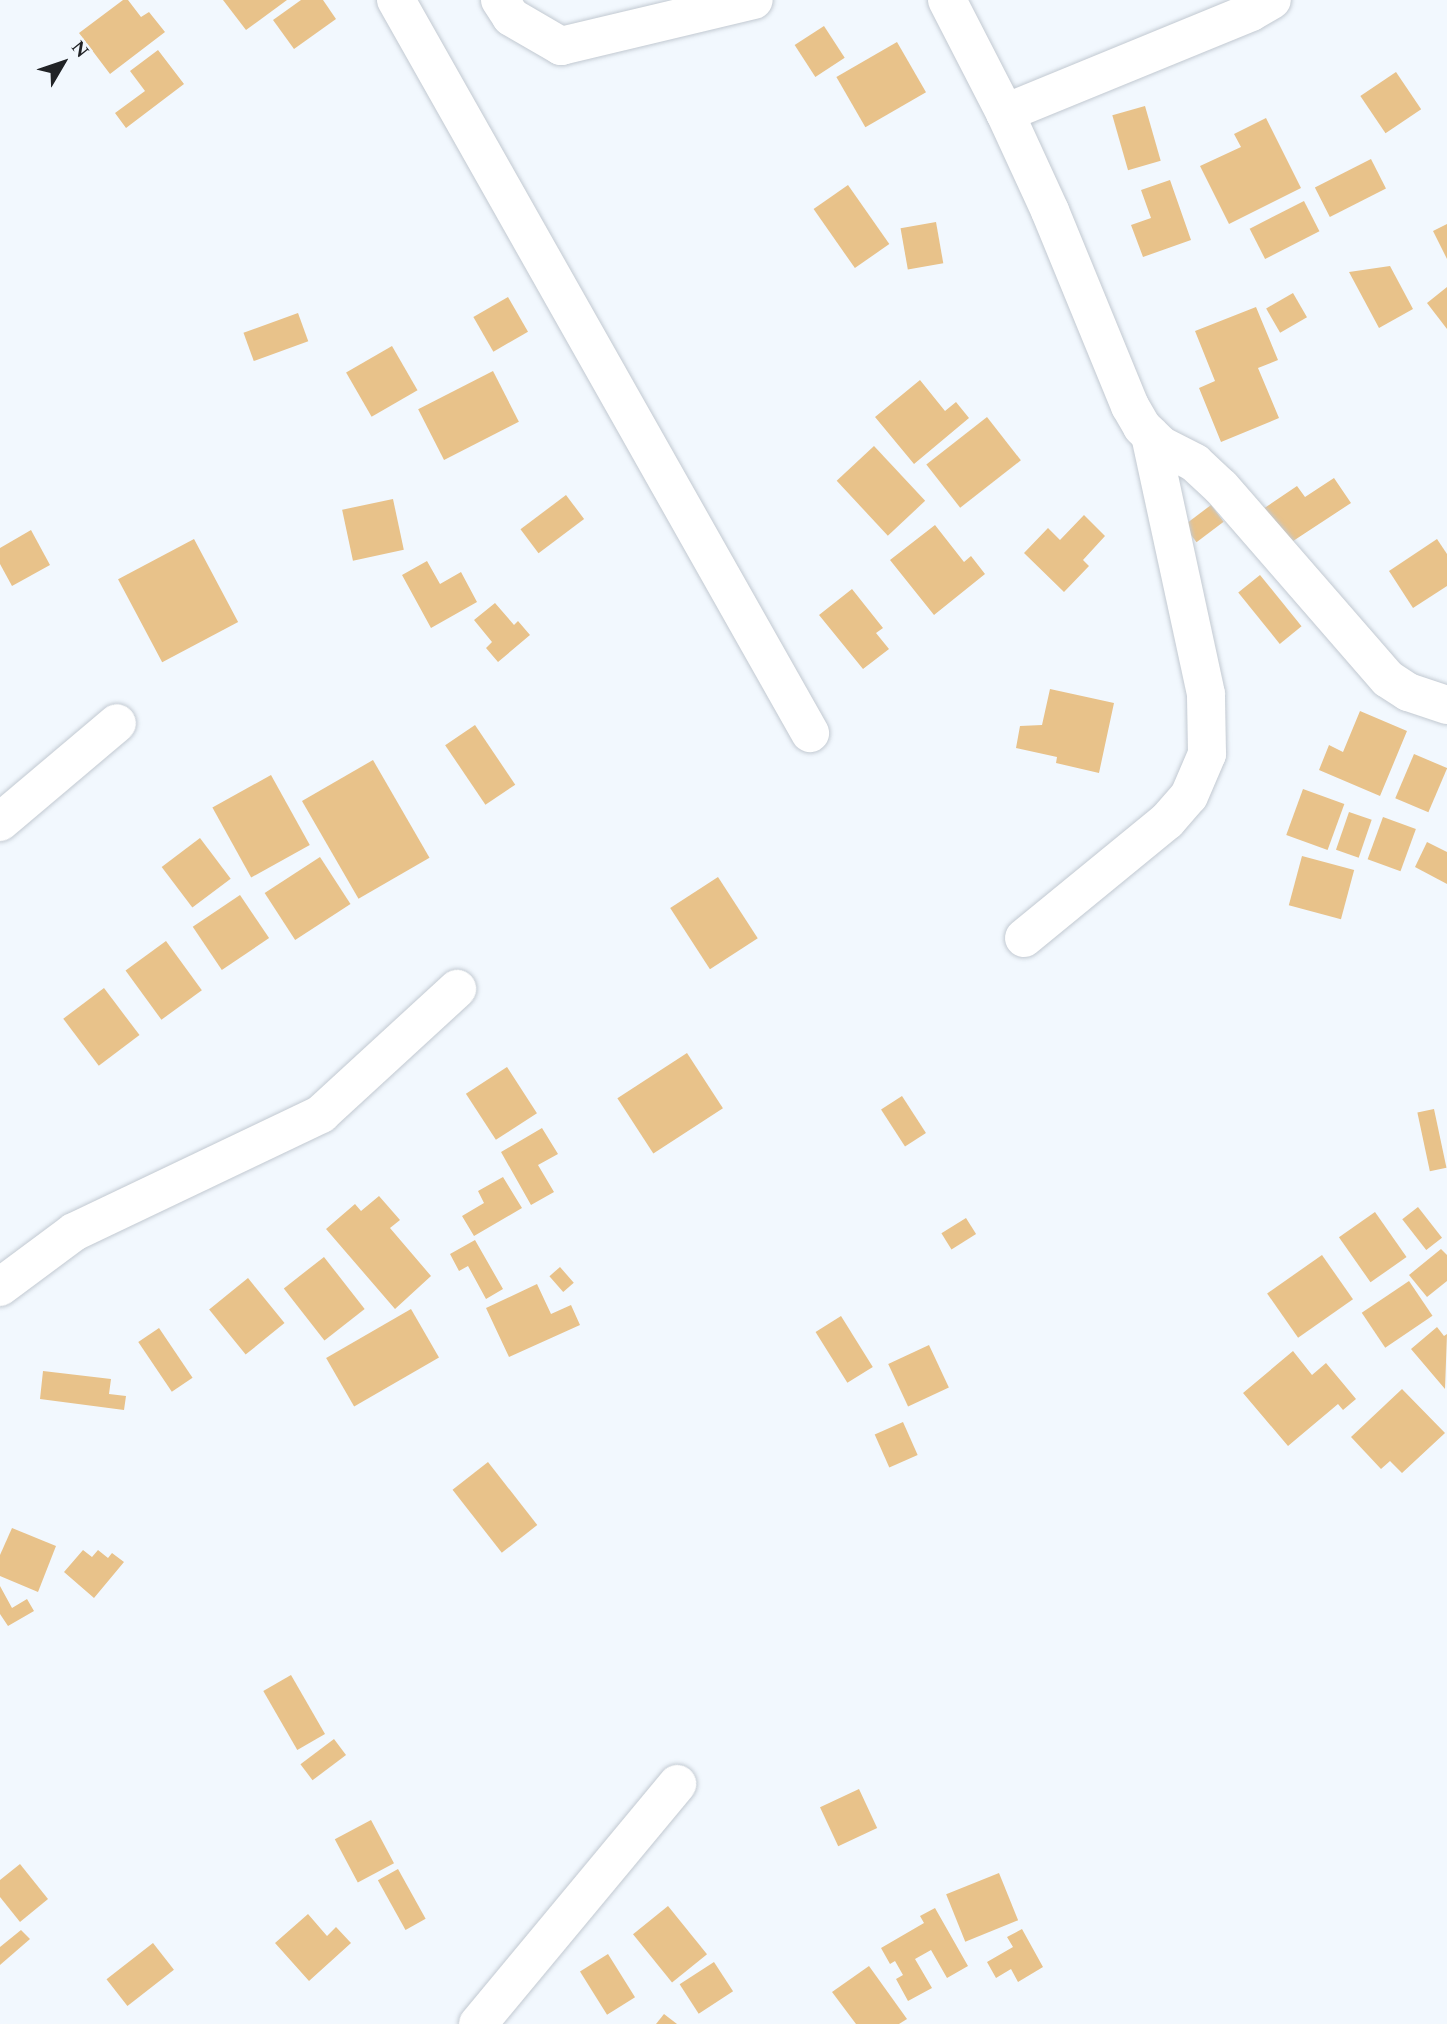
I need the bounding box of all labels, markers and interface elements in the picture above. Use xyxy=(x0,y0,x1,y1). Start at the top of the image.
north arrow xyxy=(28,28,98,98)
text: N xyxy=(64,34,96,65)

